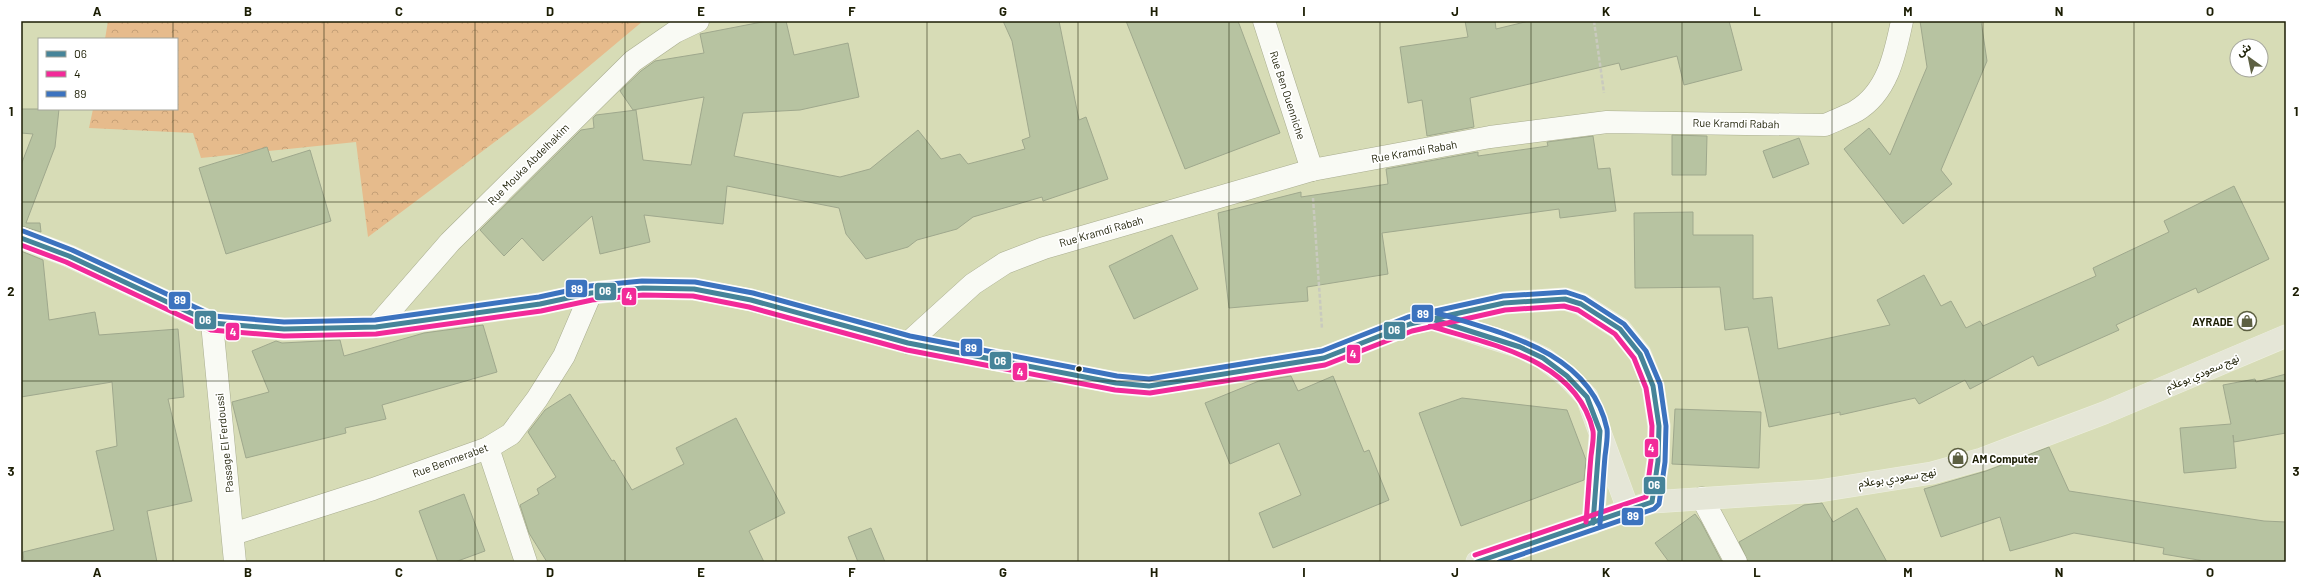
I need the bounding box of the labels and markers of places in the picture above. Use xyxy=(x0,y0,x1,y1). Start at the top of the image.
shop icon: AYRADE xyxy=(2236,310,2258,332)
place label: AYRADE xyxy=(2192,315,2234,328)
unlabelled marker xyxy=(1074,364,1084,374)
shop icon: AM Computer xyxy=(1947,447,1969,469)
place label: AM Computer xyxy=(1972,452,2039,465)

